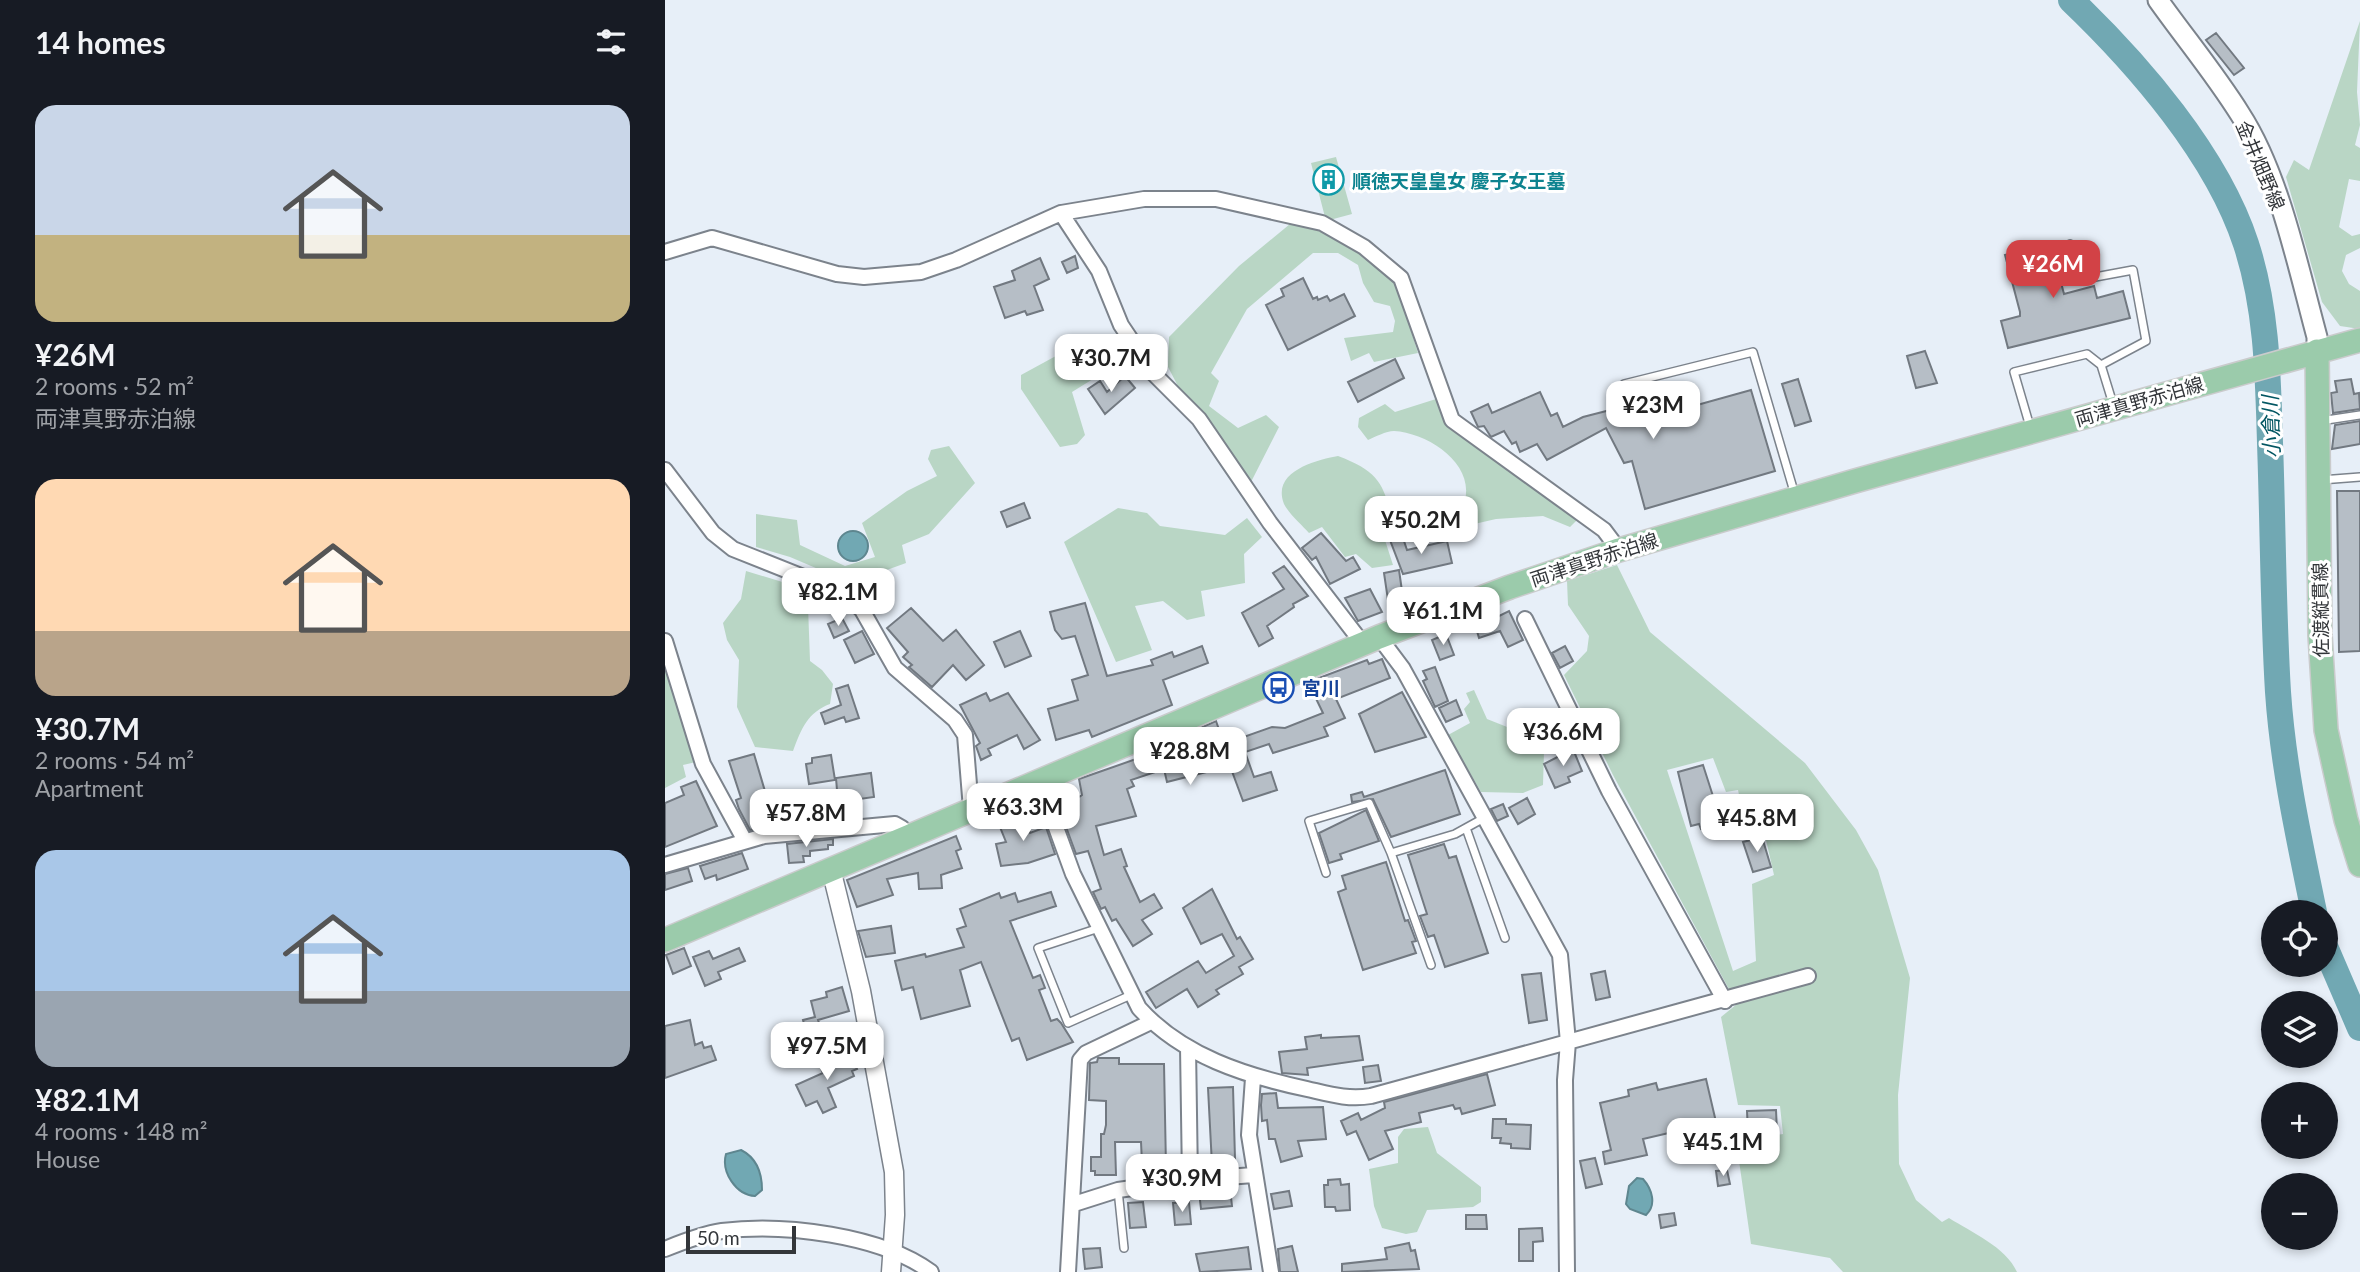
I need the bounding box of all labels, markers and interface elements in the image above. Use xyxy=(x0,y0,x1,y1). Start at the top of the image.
icon: filters xyxy=(592,23,630,61)
text: 14 homes xyxy=(35,24,166,60)
street label: 金井畑野線 xyxy=(2232,117,2290,213)
icon: home xyxy=(270,151,396,277)
building icon: 順徳天皇皇女 慶子女王墓 xyxy=(1312,163,1346,197)
place label: 順徳天皇皇女 慶子女王墓 xyxy=(1352,169,1566,192)
pin: ¥26M xyxy=(2012,240,2094,300)
text: ¥26M xyxy=(2022,249,2084,277)
pin: ¥30.7M xyxy=(1054,334,1168,394)
text: ¥26M xyxy=(35,336,116,372)
text: ¥30.7M xyxy=(1071,343,1151,371)
text: 2 rooms · 52 m² xyxy=(35,372,194,400)
street label: 両津真野赤泊線 xyxy=(2072,372,2206,430)
pin: ¥23M xyxy=(1612,382,1694,441)
text: ¥23M xyxy=(1622,390,1684,418)
water label: 小倉川 xyxy=(2256,393,2284,459)
text: 両津真野赤泊線 xyxy=(35,404,196,432)
pin: ¥50.2M xyxy=(1364,496,1478,556)
text: ¥50.2M xyxy=(1381,505,1461,533)
icon: home xyxy=(270,525,396,651)
street label: 両津真野赤泊線 xyxy=(1527,528,1661,590)
street label: 佐渡縦貫線 xyxy=(2308,562,2332,658)
pin: ¥82.1M xyxy=(781,568,895,628)
text: ¥82.1M xyxy=(798,577,878,605)
pin: ¥61.1M xyxy=(1386,588,1500,647)
text: ¥61.1M xyxy=(1403,596,1483,624)
bus stop icon: 宮川 xyxy=(1262,670,1296,704)
place label: 宮川 xyxy=(1302,676,1340,699)
pin: ¥36.6M xyxy=(1506,708,1620,768)
text: ¥30.7M xyxy=(35,710,140,746)
text: ¥36.6M xyxy=(1523,717,1603,745)
pin: ¥28.8M xyxy=(1133,728,1247,787)
text: ¥28.8M xyxy=(1150,736,1230,764)
text: 2 rooms · 54 m² xyxy=(35,746,194,774)
text: Apartment xyxy=(35,774,143,802)
pin: ¥63.3M xyxy=(966,784,1080,843)
pin: ¥57.8M xyxy=(749,790,863,849)
text: ¥63.3M xyxy=(983,792,1063,820)
pin: ¥45.8M xyxy=(1700,794,1814,854)
text: ¥57.8M xyxy=(766,798,846,826)
text: ¥45.8M xyxy=(1717,803,1797,831)
icon: home xyxy=(270,896,396,1022)
map controls xyxy=(2261,900,2338,1250)
button: locate xyxy=(2261,900,2338,977)
button: layers xyxy=(2261,991,2338,1068)
pin: ¥97.5M xyxy=(770,1023,884,1082)
text: ¥97.5M xyxy=(787,1031,867,1059)
text: ¥82.1M xyxy=(35,1081,140,1117)
button: + xyxy=(2261,1082,2338,1159)
text: 4 rooms · 148 m² xyxy=(35,1117,207,1145)
pin: ¥45.1M xyxy=(1666,1118,1780,1178)
text: ¥45.1M xyxy=(1683,1127,1763,1155)
text: House xyxy=(35,1145,100,1173)
pin: ¥30.9M xyxy=(1125,1154,1239,1214)
text: ¥30.9M xyxy=(1142,1163,1222,1191)
button: − xyxy=(2261,1173,2338,1250)
scale bar xyxy=(686,1223,796,1255)
text: 50 m xyxy=(697,1226,740,1249)

